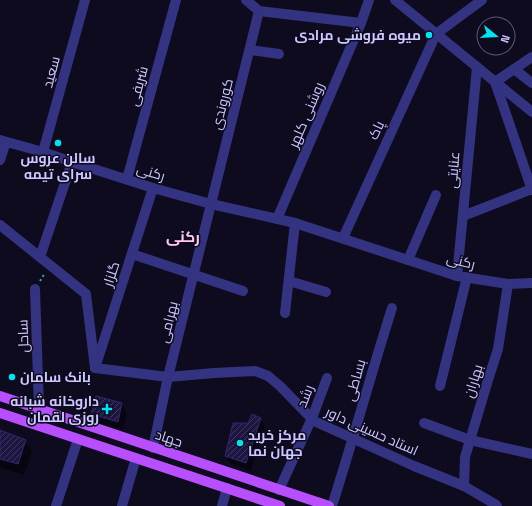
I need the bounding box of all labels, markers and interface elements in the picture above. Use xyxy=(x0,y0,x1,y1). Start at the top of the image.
north arrow xyxy=(476,16,516,56)
place label: میوه فروشی مرادی xyxy=(295,26,421,44)
marker: میوه فروشی مرادی xyxy=(424,30,434,40)
text: N xyxy=(498,33,513,45)
street label: سعید xyxy=(38,54,64,90)
street label: شریفی xyxy=(124,64,152,108)
street label: کوروندی xyxy=(207,77,237,131)
street label: روشنی کلهر xyxy=(284,80,328,151)
street label: پاک xyxy=(364,117,389,143)
marker: سالن عروس سرای تیمه xyxy=(53,138,63,148)
place label: سالن عروس سرای تیمه xyxy=(21,149,96,183)
street label: عنایتی xyxy=(442,151,464,189)
street label: رکنی xyxy=(135,159,167,185)
district label: رکنی xyxy=(166,227,200,246)
street label: رکنی xyxy=(445,249,477,273)
street label: گلزار xyxy=(98,259,123,290)
street label: بهرامی xyxy=(154,299,182,345)
street label: ساحل xyxy=(13,319,33,353)
street label: بساطی xyxy=(340,357,370,403)
street label: بهاران xyxy=(459,362,487,400)
place label: بانک سامان xyxy=(20,368,91,386)
marker: بانک سامان xyxy=(7,372,17,382)
street label: رشد xyxy=(293,382,317,410)
place label: داروخانه شبانه روزی لقمان xyxy=(10,392,99,426)
street label: استاد حسینی داور xyxy=(322,402,421,460)
marker: داروخانه شبانه روزی لقمان xyxy=(102,404,112,414)
street label: جهاد xyxy=(153,425,185,451)
place label: مرکز خرید جهان نما xyxy=(248,426,306,460)
marker: مرکز خرید جهان نما xyxy=(235,438,245,448)

